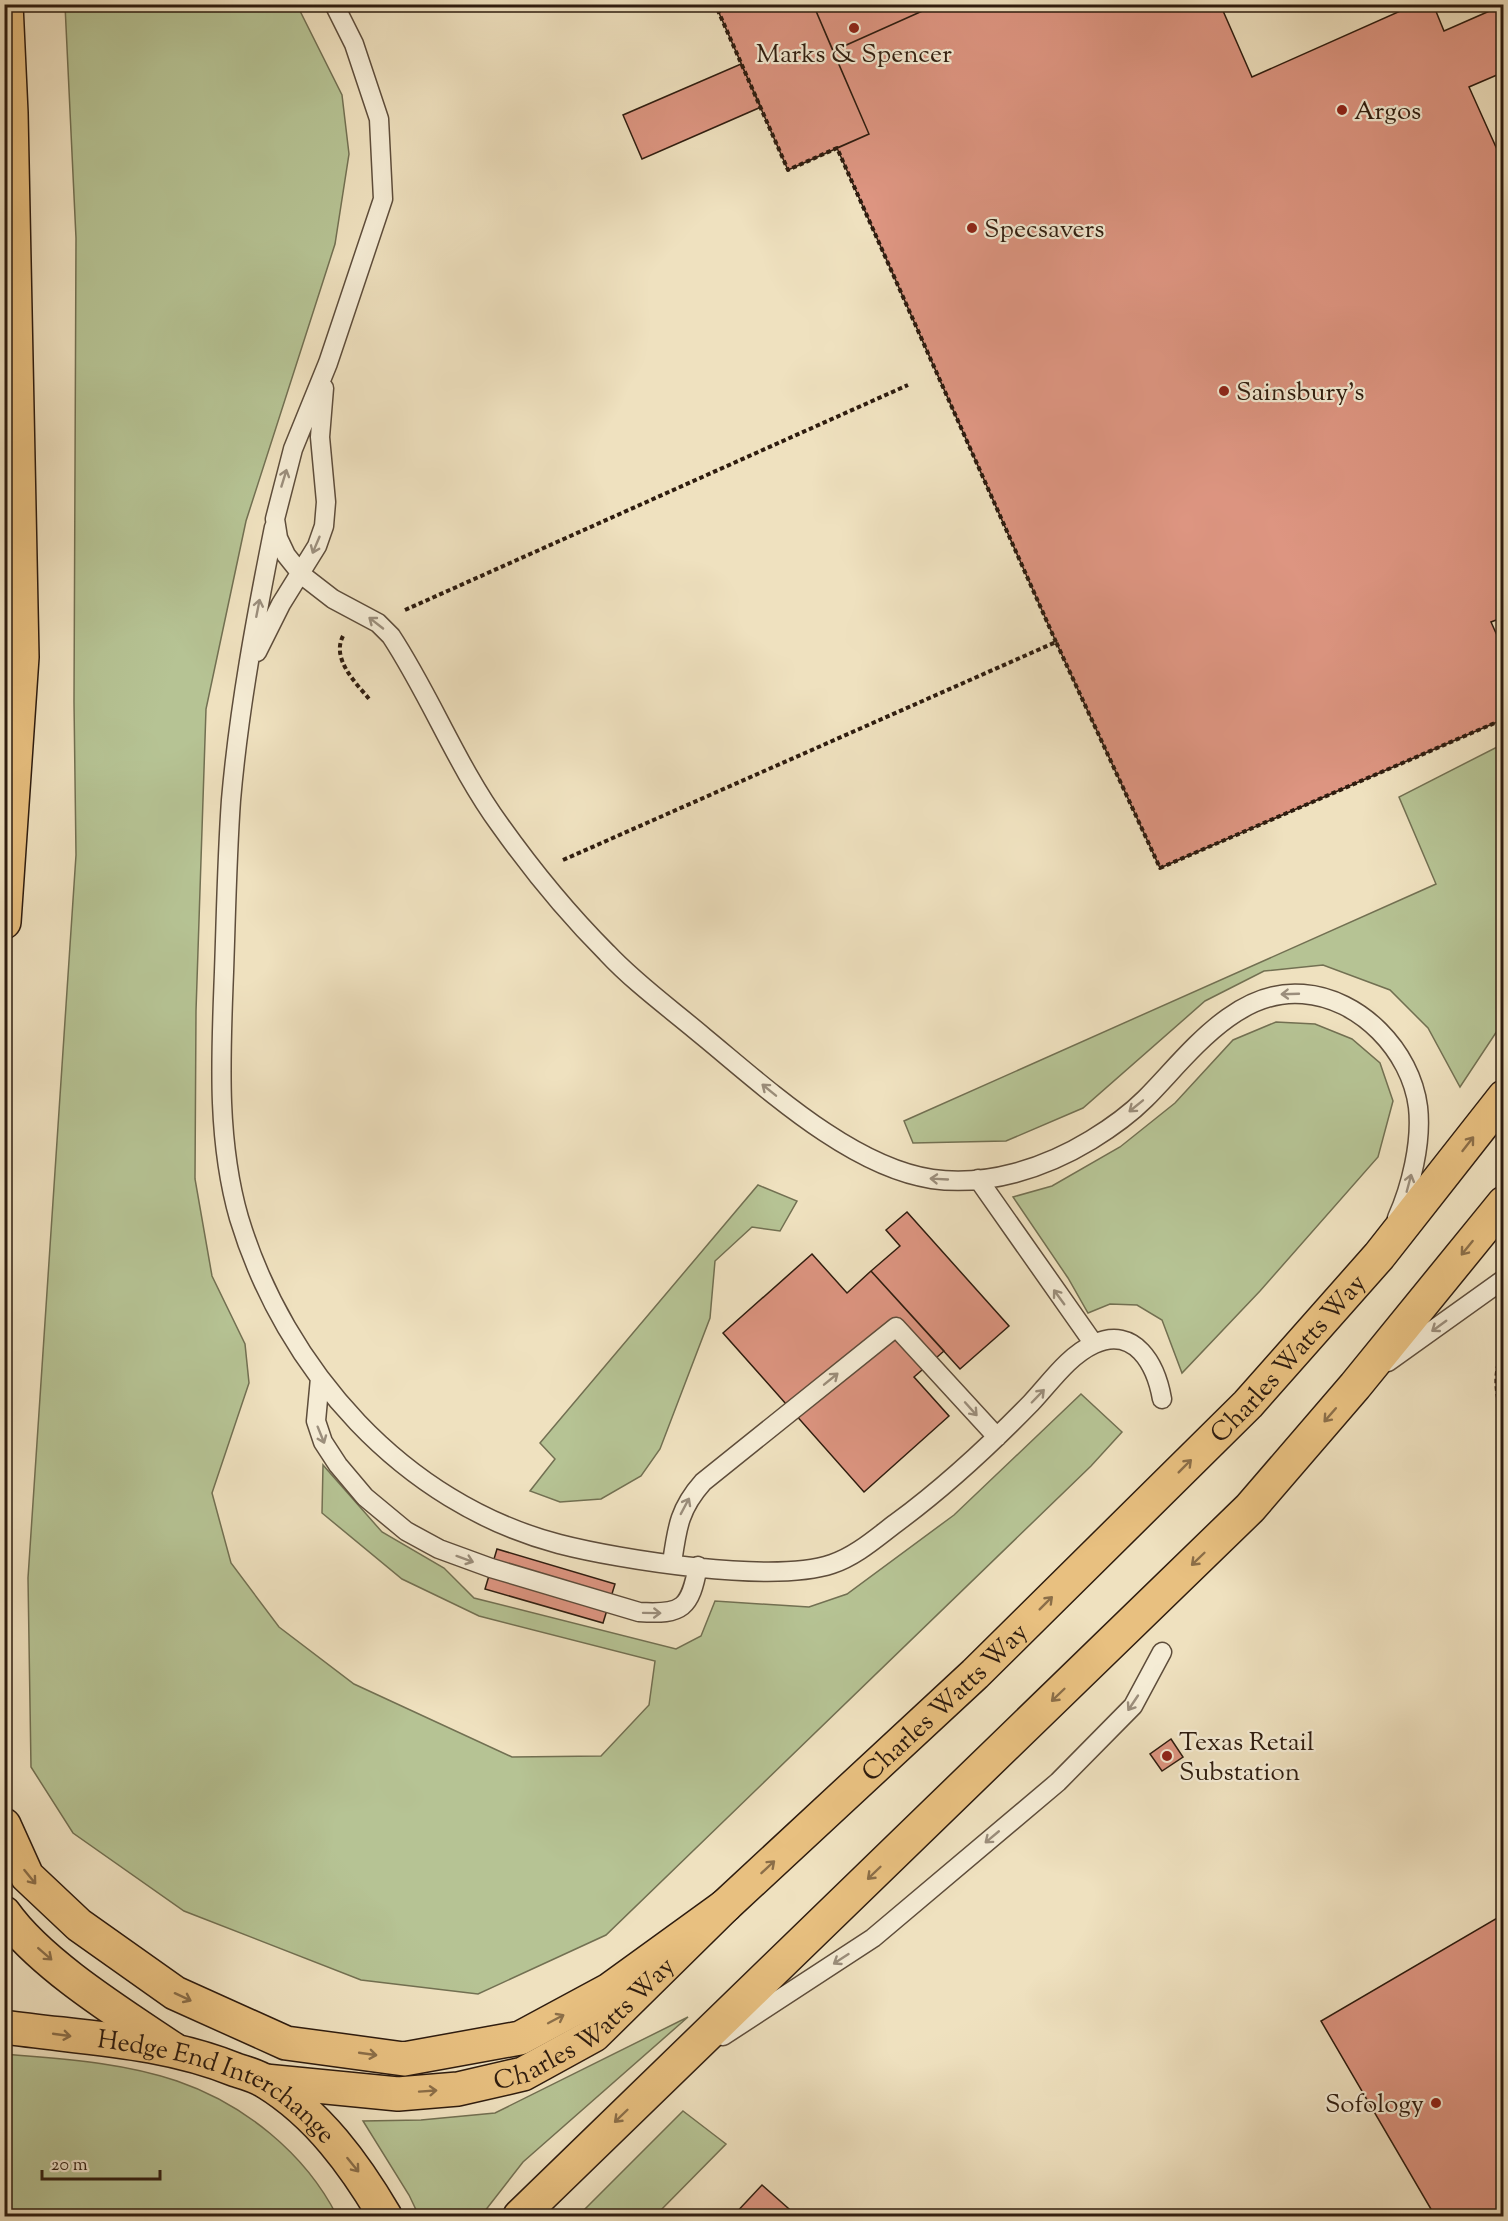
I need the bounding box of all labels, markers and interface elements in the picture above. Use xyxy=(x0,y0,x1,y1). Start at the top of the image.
marker: Marks & Spencer xyxy=(847,21,861,35)
place label: Marks & Spencer xyxy=(756,37,952,74)
place label: Argos xyxy=(1354,94,1421,131)
marker: Argos xyxy=(1335,103,1349,117)
place label: Specsavers xyxy=(984,212,1105,249)
marker: Specsavers xyxy=(965,221,979,235)
place label: Sainsbury's xyxy=(1236,375,1364,412)
marker: Sainsbury's xyxy=(1217,384,1231,398)
one-way arrow xyxy=(279,469,290,488)
one-way arrow xyxy=(310,535,321,554)
one-way arrow xyxy=(253,598,264,618)
one-way arrow xyxy=(369,617,385,629)
one-way arrow xyxy=(1281,988,1301,999)
one-way arrow xyxy=(761,1084,777,1097)
one-way arrow xyxy=(1129,1100,1145,1113)
one-way arrow xyxy=(1461,1137,1474,1153)
one-way arrow xyxy=(930,1173,950,1184)
one-way arrow xyxy=(1404,1173,1415,1192)
one-way arrow xyxy=(1460,1240,1473,1256)
street label: Charles Watts Way xyxy=(1203,1267,1376,1453)
one-way arrow xyxy=(1053,1290,1065,1306)
one-way arrow xyxy=(1431,1319,1447,1332)
one-way arrow xyxy=(823,1372,839,1385)
one-way arrow xyxy=(1031,1388,1045,1403)
one-way arrow xyxy=(964,1402,979,1417)
one-way arrow xyxy=(1323,1407,1337,1422)
one-way arrow xyxy=(316,1426,327,1444)
one-way arrow xyxy=(1178,1459,1193,1473)
one-way arrow xyxy=(680,1498,691,1516)
one-way arrow xyxy=(1190,1551,1205,1566)
one-way arrow xyxy=(455,1554,474,1565)
one-way arrow xyxy=(1039,1595,1054,1610)
one-way arrow xyxy=(641,1607,661,1618)
street label: Charles Watts Way xyxy=(854,1615,1037,1791)
one-way arrow xyxy=(1050,1687,1065,1702)
one-way arrow xyxy=(1127,1695,1139,1711)
place label: Texas Retail Substation xyxy=(1179,1725,1314,1792)
marker: Texas Retail Substation xyxy=(1160,1749,1174,1763)
one-way arrow xyxy=(985,1831,1001,1844)
one-way arrow xyxy=(760,1859,775,1874)
one-way arrow xyxy=(866,1866,881,1880)
one-way arrow xyxy=(24,1869,37,1885)
one-way arrow xyxy=(37,1948,53,1961)
street label: Charles Watts Way xyxy=(490,1949,684,2101)
one-way arrow xyxy=(832,1953,849,1966)
one-way arrow xyxy=(174,1991,192,2003)
one-way arrow xyxy=(546,2013,564,2024)
street label: Hedge End Interchange xyxy=(95,2022,343,2153)
one-way arrow xyxy=(52,2029,72,2040)
one-way arrow xyxy=(357,2049,377,2060)
one-way arrow xyxy=(417,2086,437,2097)
place label: Sofology xyxy=(1325,2087,1424,2124)
marker: Sofology xyxy=(1429,2096,1443,2110)
one-way arrow xyxy=(614,2108,629,2123)
scale bar xyxy=(42,2143,160,2181)
text: 20 m xyxy=(51,2153,88,2179)
one-way arrow xyxy=(346,2157,359,2173)

